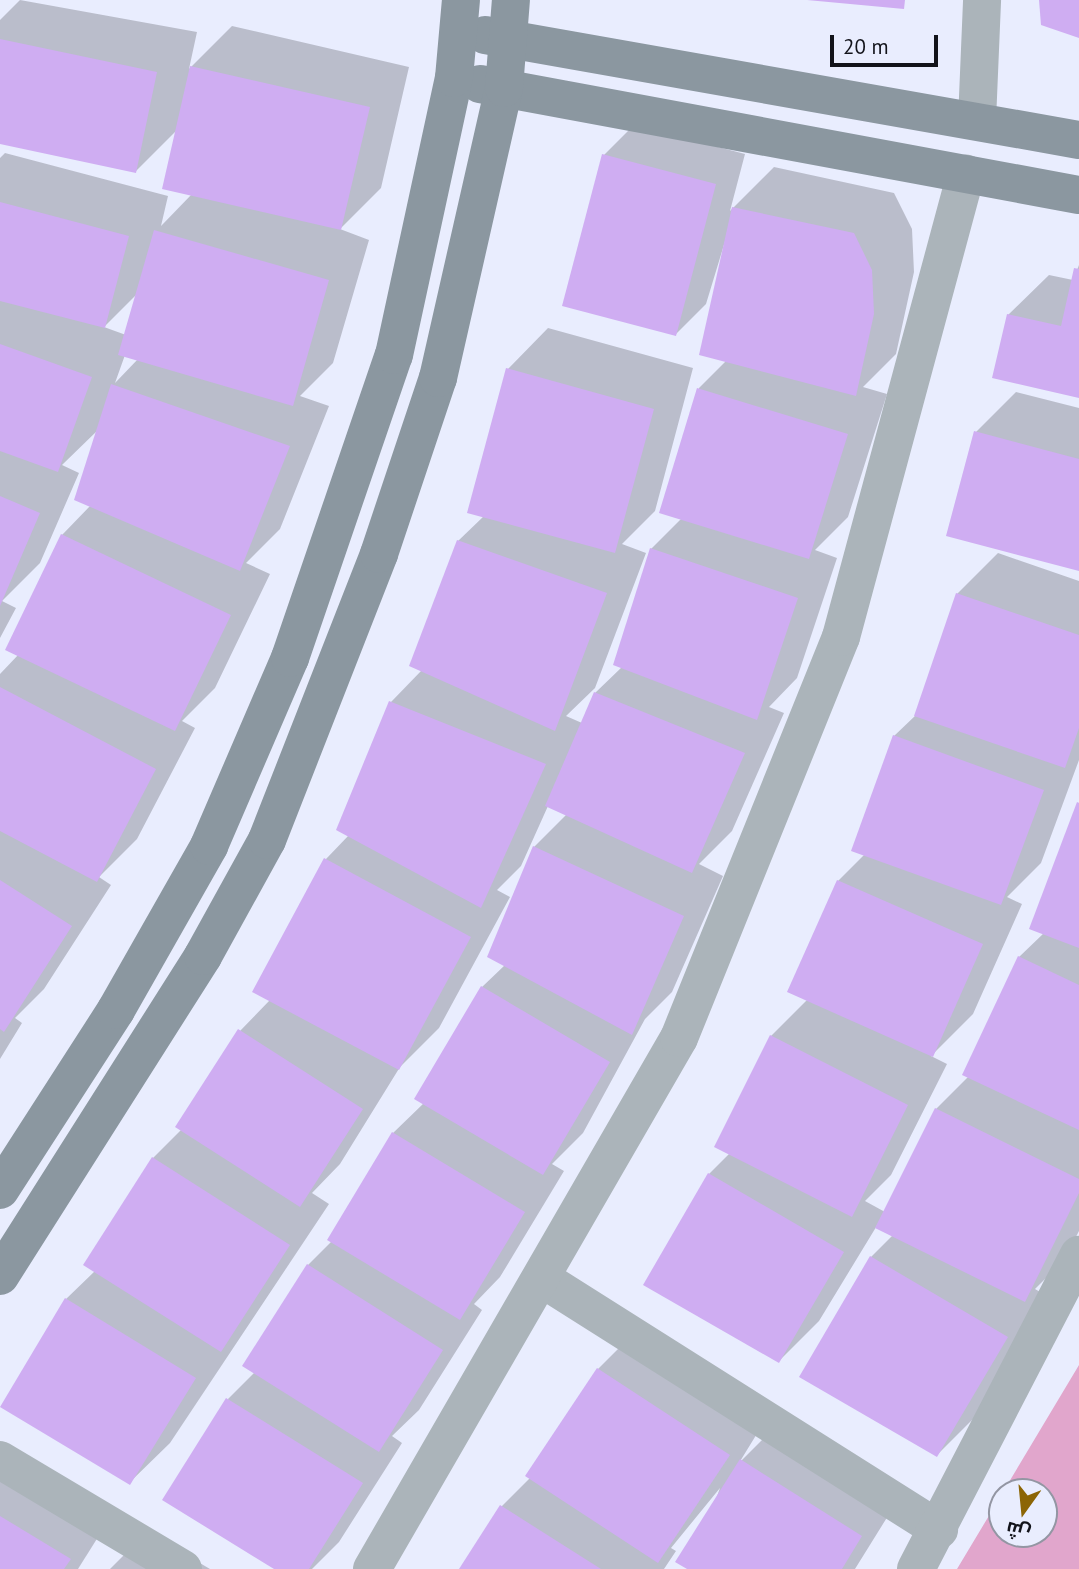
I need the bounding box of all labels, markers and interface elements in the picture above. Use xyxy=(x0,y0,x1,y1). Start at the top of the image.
scale bar xyxy=(834,21,942,65)
text: 20 m xyxy=(843,33,889,60)
north arrow xyxy=(988,1478,1058,1548)
text: ش xyxy=(1003,1517,1033,1546)

